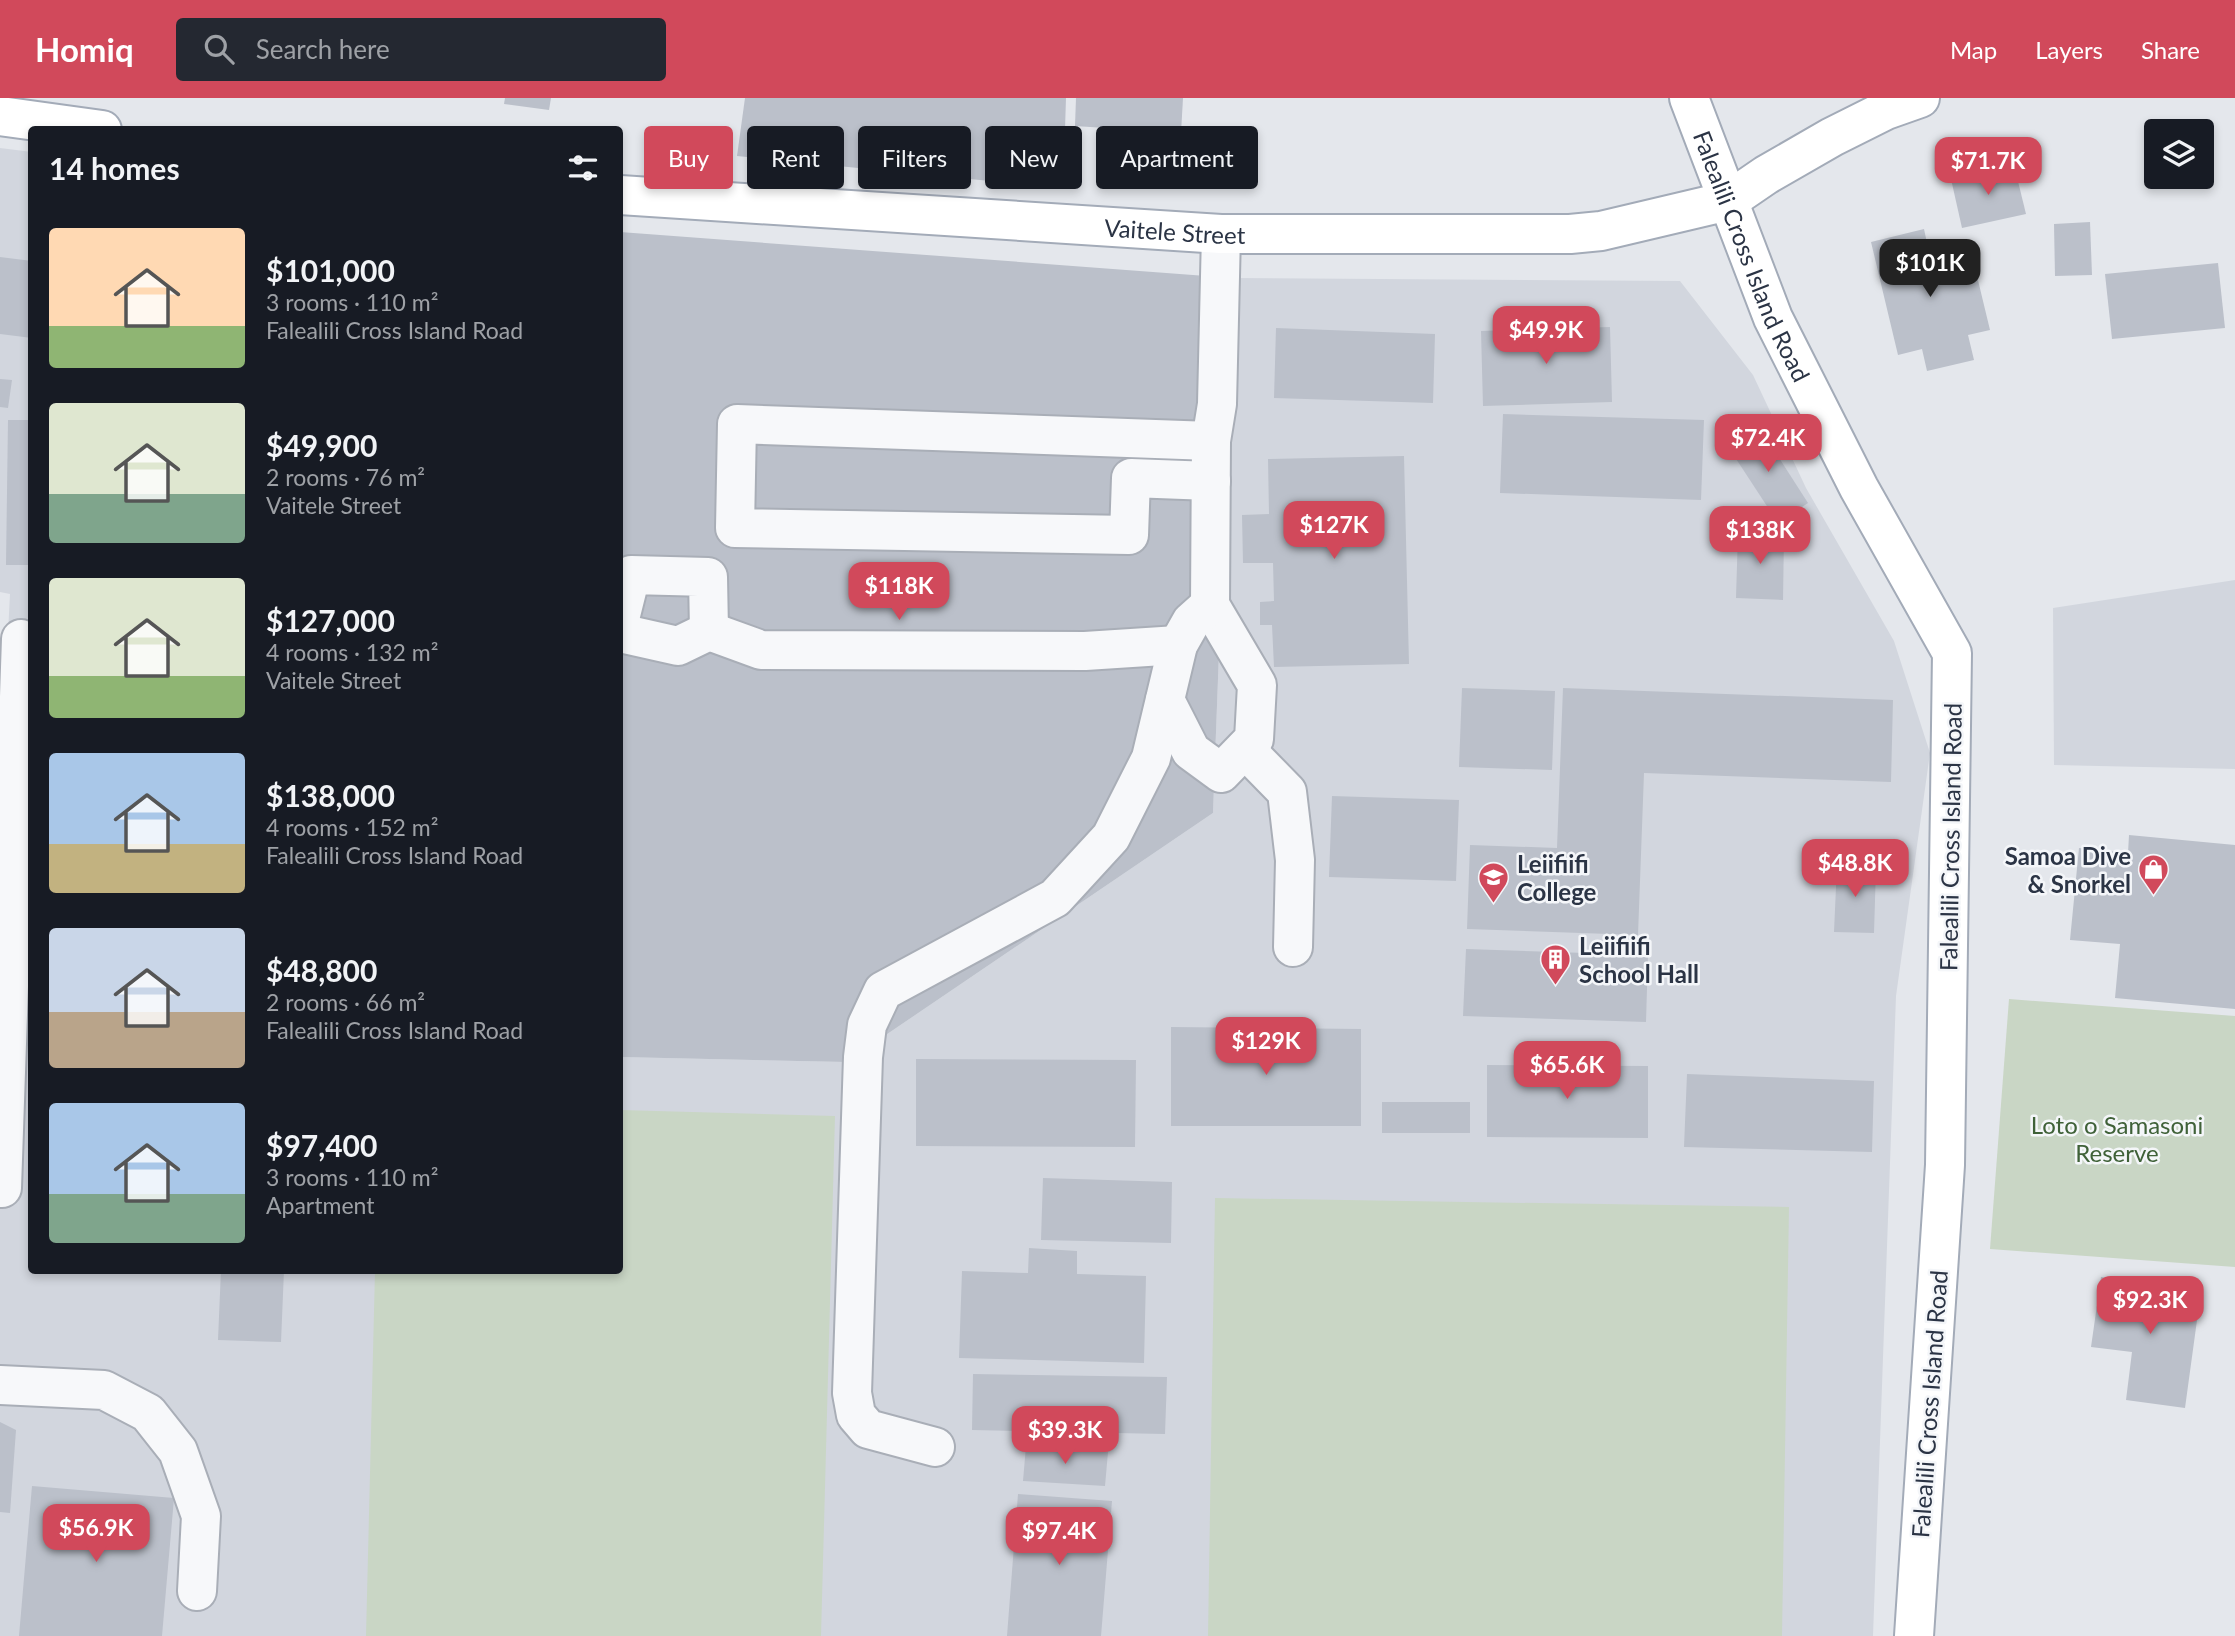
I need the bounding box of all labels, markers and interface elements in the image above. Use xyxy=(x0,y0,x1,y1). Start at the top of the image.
search box xyxy=(176,18,666,81)
text: Homiq xyxy=(35,29,134,69)
icon: search xyxy=(200,30,238,68)
text: Search here xyxy=(256,33,390,65)
text: Map xyxy=(1950,35,1997,64)
text: Layers xyxy=(2035,35,2103,64)
text: Share xyxy=(2141,35,2200,64)
map controls xyxy=(2144,119,2214,189)
button: layers xyxy=(2144,119,2214,189)
chip: Buy xyxy=(644,126,733,189)
chip: Rent xyxy=(747,126,844,189)
chip: Filters xyxy=(858,126,971,189)
chip: New xyxy=(985,126,1082,189)
chip: Apartment xyxy=(1096,126,1258,189)
street label: Falealili Cross Island Road xyxy=(1688,126,1817,386)
pin: $71.7K xyxy=(1931,138,2045,197)
text: $71.7K xyxy=(1951,146,2025,174)
icon: filters xyxy=(564,149,602,187)
text: 14 homes xyxy=(49,150,180,186)
street label: Vaitele Street xyxy=(1103,212,1246,249)
pin: $101K xyxy=(1881,240,1979,299)
text: $101K xyxy=(1895,248,1965,276)
text: $101,000 xyxy=(266,252,395,288)
icon: home xyxy=(105,256,189,340)
text: 3 rooms · 110 m² xyxy=(266,288,438,316)
pin: $49.9K xyxy=(1489,306,1603,366)
text: $49.9K xyxy=(1509,315,1583,343)
text: Falealili Cross Island Road xyxy=(266,316,523,344)
pin: $72.4K xyxy=(1711,414,1825,474)
text: $72.4K xyxy=(1731,423,1805,451)
text: $49,900 xyxy=(266,427,377,463)
icon: home xyxy=(105,431,189,515)
text: 2 rooms · 76 m² xyxy=(266,463,425,491)
text: Vaitele Street xyxy=(266,491,401,519)
pin: $127K xyxy=(1285,502,1383,561)
pin: $138K xyxy=(1711,506,1809,566)
text: $127K xyxy=(1299,510,1369,538)
text: $138K xyxy=(1725,515,1795,543)
pin: $118K xyxy=(850,562,948,622)
text: $118K xyxy=(864,571,934,599)
text: $127,000 xyxy=(266,602,395,638)
icon: home xyxy=(105,606,189,690)
text: 4 rooms · 132 m² xyxy=(266,638,438,666)
text: Vaitele Street xyxy=(266,666,401,694)
street label: Falealili Cross Island Road xyxy=(1933,703,1967,971)
text: $138,000 xyxy=(266,777,395,813)
icon: home xyxy=(105,781,189,865)
text: 4 rooms · 152 m² xyxy=(266,813,438,841)
pin: $48.8K xyxy=(1798,840,1912,899)
text: Falealili Cross Island Road xyxy=(266,841,523,869)
place label: Samoa Dive & Snorkel xyxy=(2005,841,2131,898)
text: $48.8K xyxy=(1818,848,1892,876)
place label: Leiifiifi College xyxy=(1517,849,1597,906)
shop icon: Samoa Dive & Snorkel xyxy=(2137,852,2171,896)
school or university icon: Leiifiifi College xyxy=(1477,860,1511,904)
place label: Leiifiifi School Hall xyxy=(1579,931,1699,988)
building icon: Leiifiifi School Hall xyxy=(1539,942,1573,986)
text: $48,800 xyxy=(266,952,377,988)
icon: home xyxy=(105,956,189,1040)
text: 2 rooms · 66 m² xyxy=(266,988,425,1016)
text: Falealili Cross Island Road xyxy=(266,1016,523,1044)
pin: $129K xyxy=(1217,1018,1315,1077)
text: $129K xyxy=(1231,1026,1301,1054)
pin: $65.6K xyxy=(1510,1042,1624,1101)
text: $65.6K xyxy=(1530,1050,1604,1078)
park label: Loto o Samasoni Reserve xyxy=(2031,1110,2203,1167)
text: $97,400 xyxy=(266,1127,377,1163)
icon: home xyxy=(105,1131,189,1215)
text: 3 rooms · 110 m² xyxy=(266,1163,438,1191)
text: Apartment xyxy=(266,1191,374,1219)
street label: Falealili Cross Island Road xyxy=(1905,1269,1953,1539)
pin: $92.3K xyxy=(2093,1276,2207,1336)
text: $92.3K xyxy=(2113,1285,2187,1313)
pin: $39.3K xyxy=(1008,1406,1122,1466)
text: $39.3K xyxy=(1028,1415,1102,1443)
pin: $56.9K xyxy=(39,1504,153,1564)
pin: $97.4K xyxy=(1002,1508,1116,1567)
text: $56.9K xyxy=(59,1513,133,1541)
text: $97.4K xyxy=(1022,1516,1096,1544)

